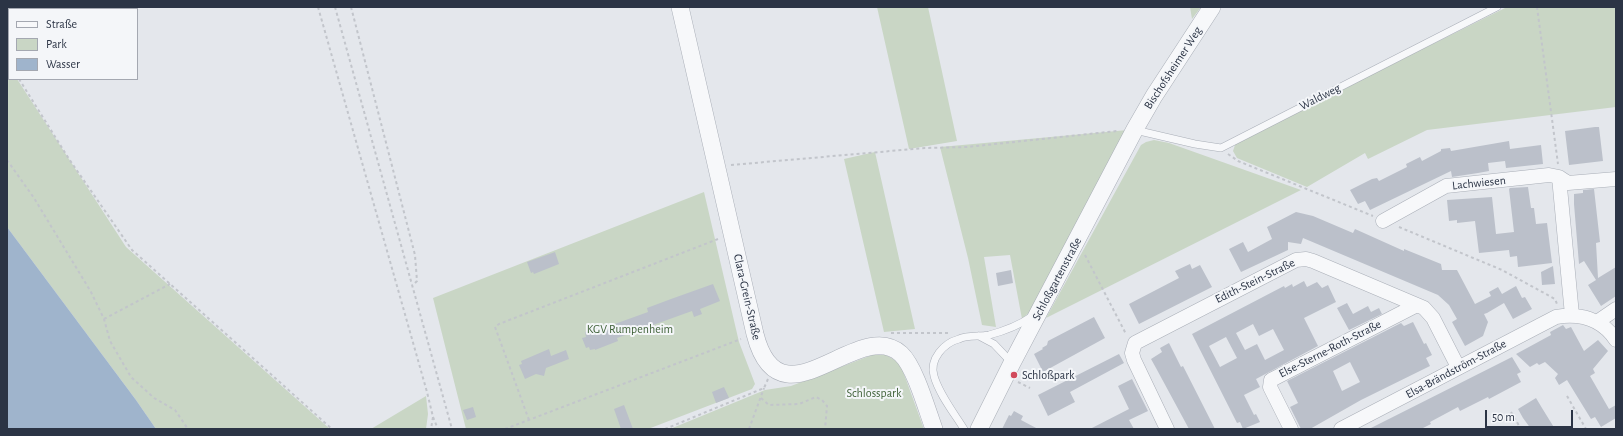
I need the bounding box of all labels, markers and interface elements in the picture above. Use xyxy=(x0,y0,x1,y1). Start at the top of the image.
legend xyxy=(8,8,138,80)
text: Straße xyxy=(46,18,77,30)
street label: Bischofsheimer Weg xyxy=(1141,24,1205,112)
text: Park xyxy=(46,38,67,50)
text: Wasser xyxy=(46,58,80,70)
street label: Waldweg xyxy=(1297,81,1343,113)
street label: Lachwiesen xyxy=(1451,173,1507,193)
street label: Schloßgartenstraße xyxy=(1029,235,1085,323)
street label: Clara-Grein-Straße xyxy=(730,253,764,341)
street label: Edith-Stein-Straße xyxy=(1213,255,1297,307)
street label: Else-Sterne-Roth-Straße xyxy=(1276,317,1384,381)
park label: KGV Rumpenheim xyxy=(587,322,673,336)
street label: Elsa-Brändström-Straße xyxy=(1403,336,1509,402)
place label: Schloßpark xyxy=(1022,368,1075,382)
marker: Schloßpark xyxy=(1009,370,1019,380)
park label: Schlosspark xyxy=(847,386,901,400)
scale bar xyxy=(1487,402,1575,428)
text: 50 m xyxy=(1492,411,1515,423)

